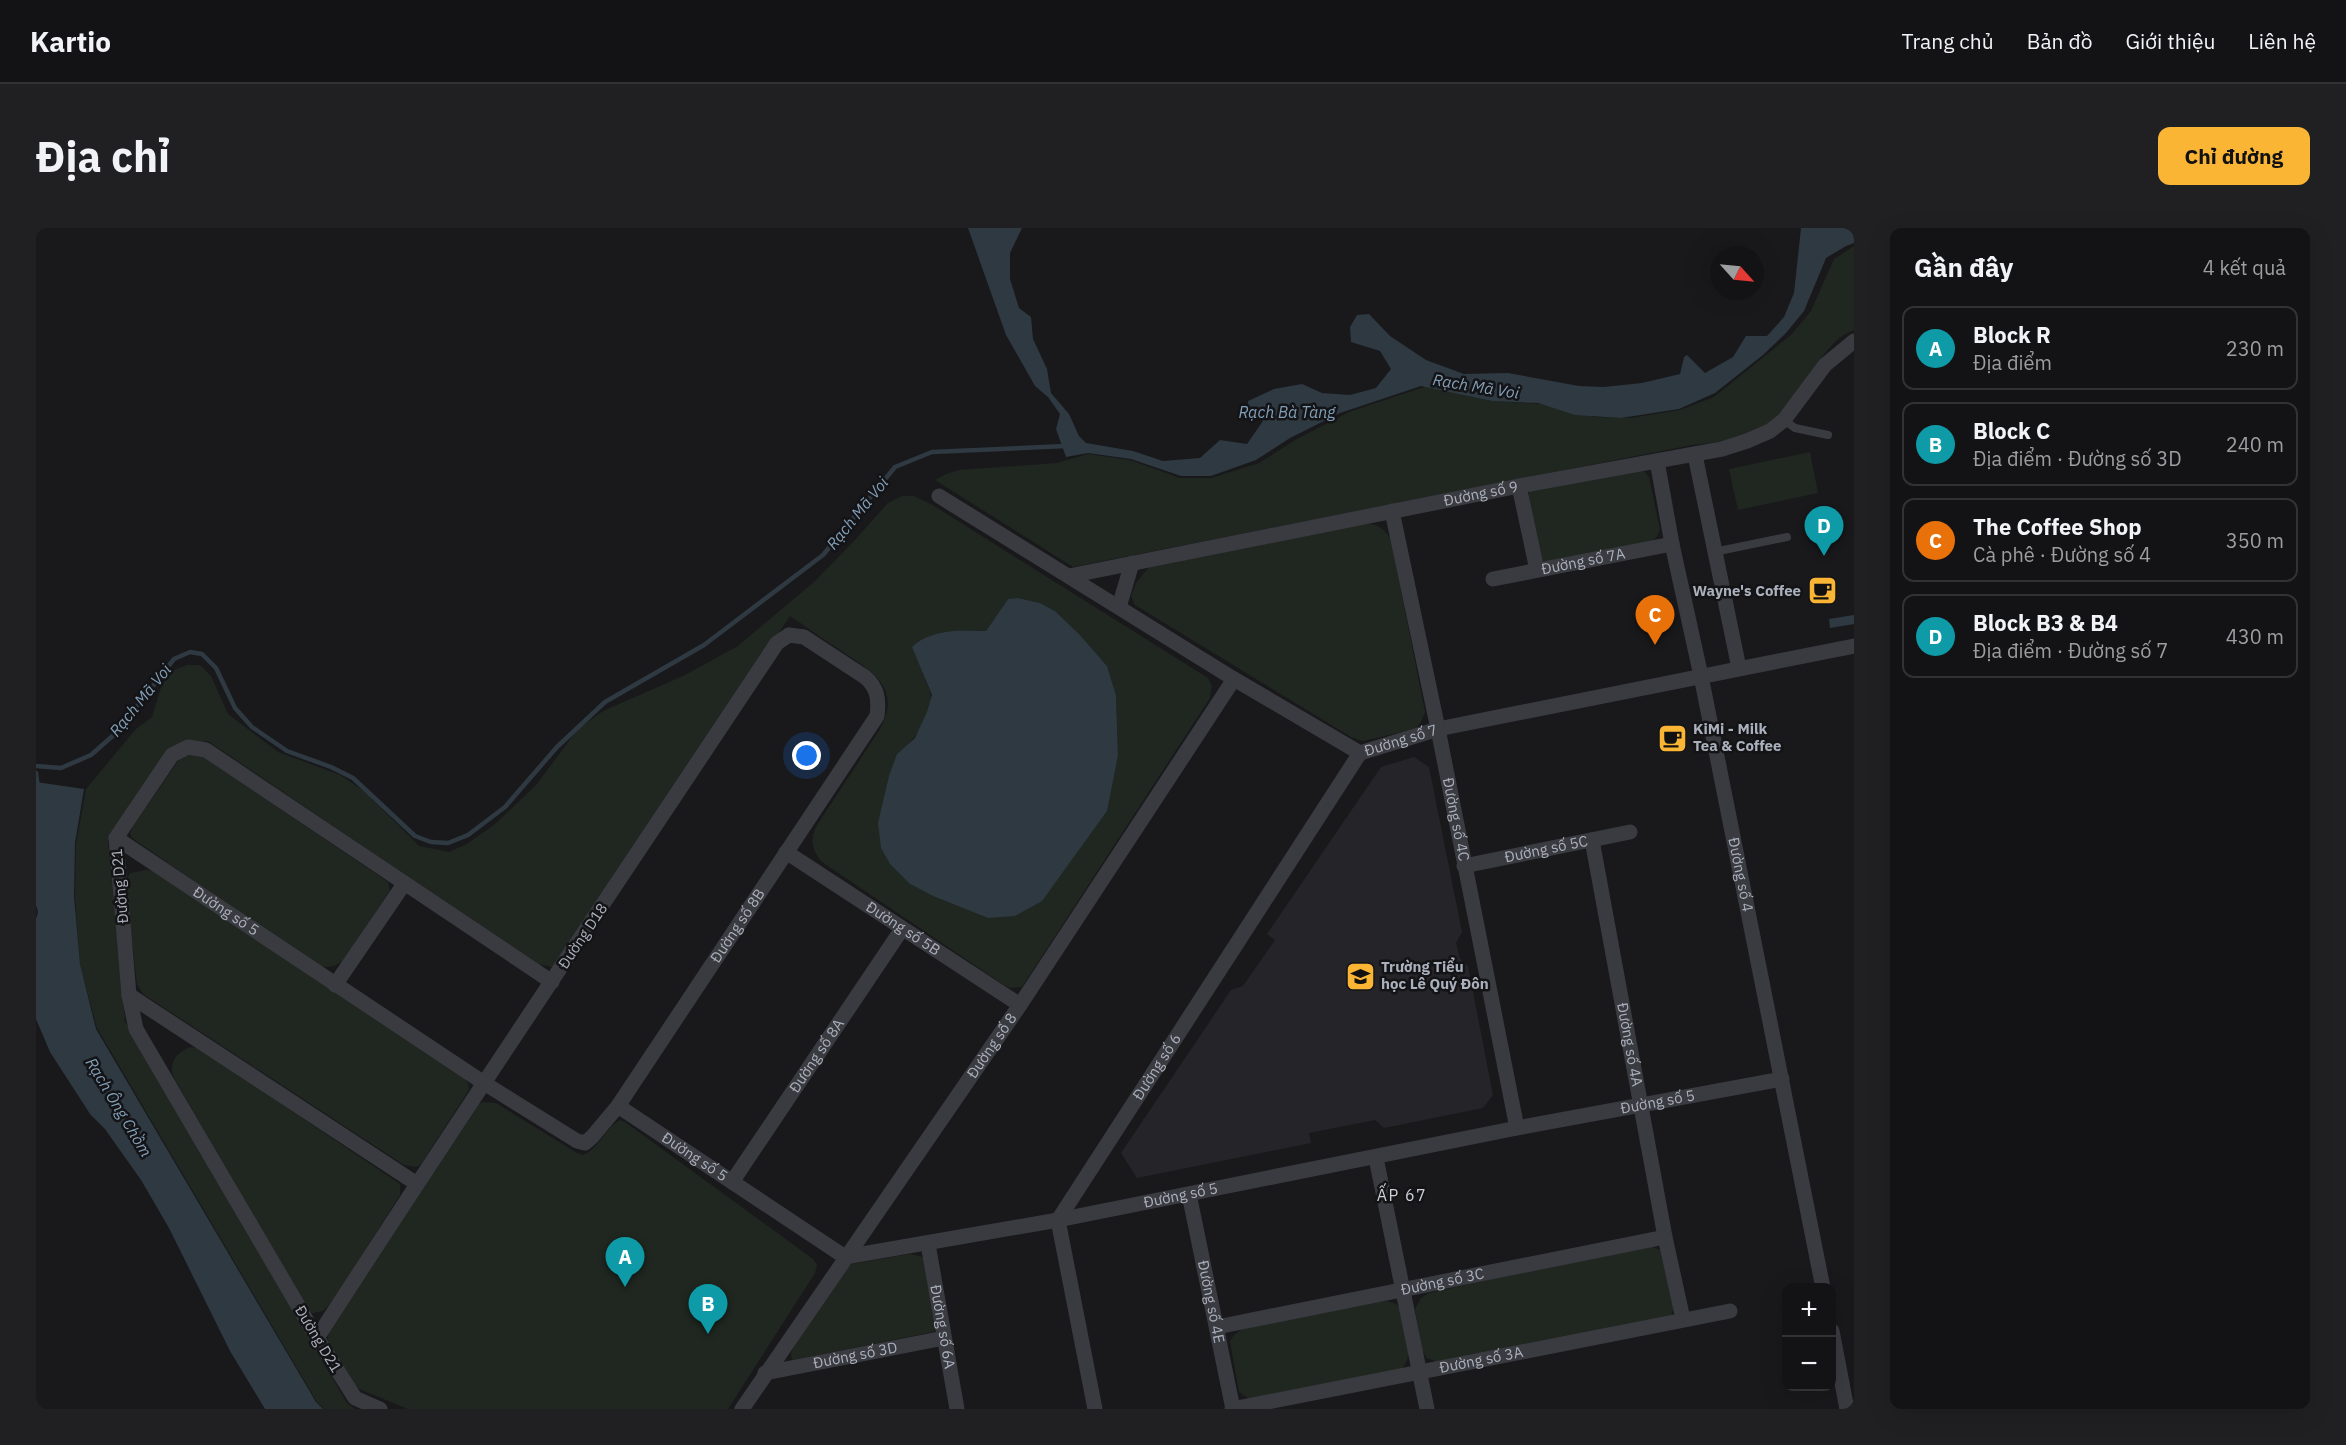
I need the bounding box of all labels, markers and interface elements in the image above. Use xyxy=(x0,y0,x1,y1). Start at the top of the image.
text: Kartio xyxy=(30,23,111,60)
text: Trang chủ xyxy=(1901,27,1994,55)
text: Bản đồ xyxy=(2027,27,2093,55)
text: Giới thiệu xyxy=(2126,27,2215,55)
text: Liên hệ xyxy=(2248,27,2316,55)
button: Chỉ đường xyxy=(2158,127,2310,185)
text: Địa chỉ xyxy=(36,129,170,184)
north arrow xyxy=(1710,246,1764,300)
text: Gần đây xyxy=(1914,250,2013,284)
text: 4 kết quả xyxy=(2203,254,2286,281)
text: Block R xyxy=(1973,320,2051,349)
text: A xyxy=(1929,335,1942,362)
text: 230 m xyxy=(2226,335,2284,362)
text: Địa điểm xyxy=(1973,349,2052,376)
water label: Rạch Mã Voi xyxy=(1431,369,1521,403)
water label: Rạch Bà Tàng xyxy=(1239,402,1336,422)
text: Block C xyxy=(1973,416,2050,445)
text: B xyxy=(1929,431,1942,458)
text: 240 m xyxy=(2226,431,2284,458)
text: Địa điểm · Đường số 3D xyxy=(1973,445,2182,472)
water label: Rạch Mã Voi xyxy=(822,472,893,553)
street label: Đường số 9 xyxy=(1442,476,1520,510)
pin: D xyxy=(1804,506,1844,556)
text: The Coffee Shop xyxy=(1973,512,2142,541)
text: C xyxy=(1929,527,1942,554)
text: 350 m xyxy=(2226,527,2284,554)
text: Cà phê · Đường số 4 xyxy=(1973,541,2151,568)
street label: Đường số 7A xyxy=(1540,543,1627,578)
cafe icon: Wayne's Coffee xyxy=(1806,575,1838,607)
place label: Wayne's Coffee xyxy=(1692,581,1801,600)
pin: C xyxy=(1636,596,1674,645)
text: Block B3 & B4 xyxy=(1973,608,2118,637)
text: D xyxy=(1929,623,1942,650)
text: 430 m xyxy=(2226,623,2284,650)
text: Địa điểm · Đường số 7 xyxy=(1973,637,2168,664)
water label: Rạch Mã Voi xyxy=(105,659,176,740)
place label: KiMi - Milk Tea & Coffee xyxy=(1693,719,1781,755)
street label: Đường số 7 xyxy=(1362,720,1439,760)
cafe icon: KiMi - Milk Tea & Coffee xyxy=(1656,722,1688,754)
your location xyxy=(792,741,821,770)
street label: Đường số 4C xyxy=(1439,776,1474,863)
street label: Đường số 5C xyxy=(1503,831,1590,866)
street label: Đường số 4 xyxy=(1724,836,1758,913)
street label: Đường D21 xyxy=(107,848,132,924)
street label: Đường số 5 xyxy=(190,882,263,940)
street label: Đường số 8B xyxy=(706,885,769,966)
street label: Đường số 5B xyxy=(863,897,944,959)
street label: Đường D18 xyxy=(554,899,611,972)
place label: Trường Tiểu học Lê Quý Đôn xyxy=(1381,957,1489,993)
school or university icon: Trường Tiểu học Lê Quý Đôn xyxy=(1344,960,1376,992)
street label: Đường số 4A xyxy=(1613,1001,1647,1088)
street label: Đường số 8 xyxy=(962,1009,1021,1082)
street label: Đường số 8A xyxy=(785,1015,848,1096)
street label: Đường số 6 xyxy=(1128,1030,1185,1103)
water label: Rạch Ông Chồm xyxy=(82,1054,156,1160)
street label: Đường số 5 xyxy=(1619,1085,1696,1118)
street label: Đường số 5 xyxy=(658,1128,732,1185)
street label: Đường số 5 xyxy=(1142,1178,1219,1212)
district label: ẤP 67 xyxy=(1377,1183,1427,1205)
pin: A xyxy=(606,1238,644,1287)
street label: Đường số 4E xyxy=(1194,1259,1229,1345)
street label: Đường số 3C xyxy=(1399,1264,1486,1299)
street label: Đường số 6A xyxy=(926,1283,960,1371)
map controls xyxy=(1782,1283,1836,1391)
button: + xyxy=(1782,1283,1836,1337)
pin: B xyxy=(688,1284,728,1334)
street label: Đường D21 xyxy=(291,1302,346,1376)
street label: Đường số 3D xyxy=(811,1337,899,1372)
button: − xyxy=(1782,1337,1836,1391)
street label: Đường số 3A xyxy=(1438,1342,1525,1377)

